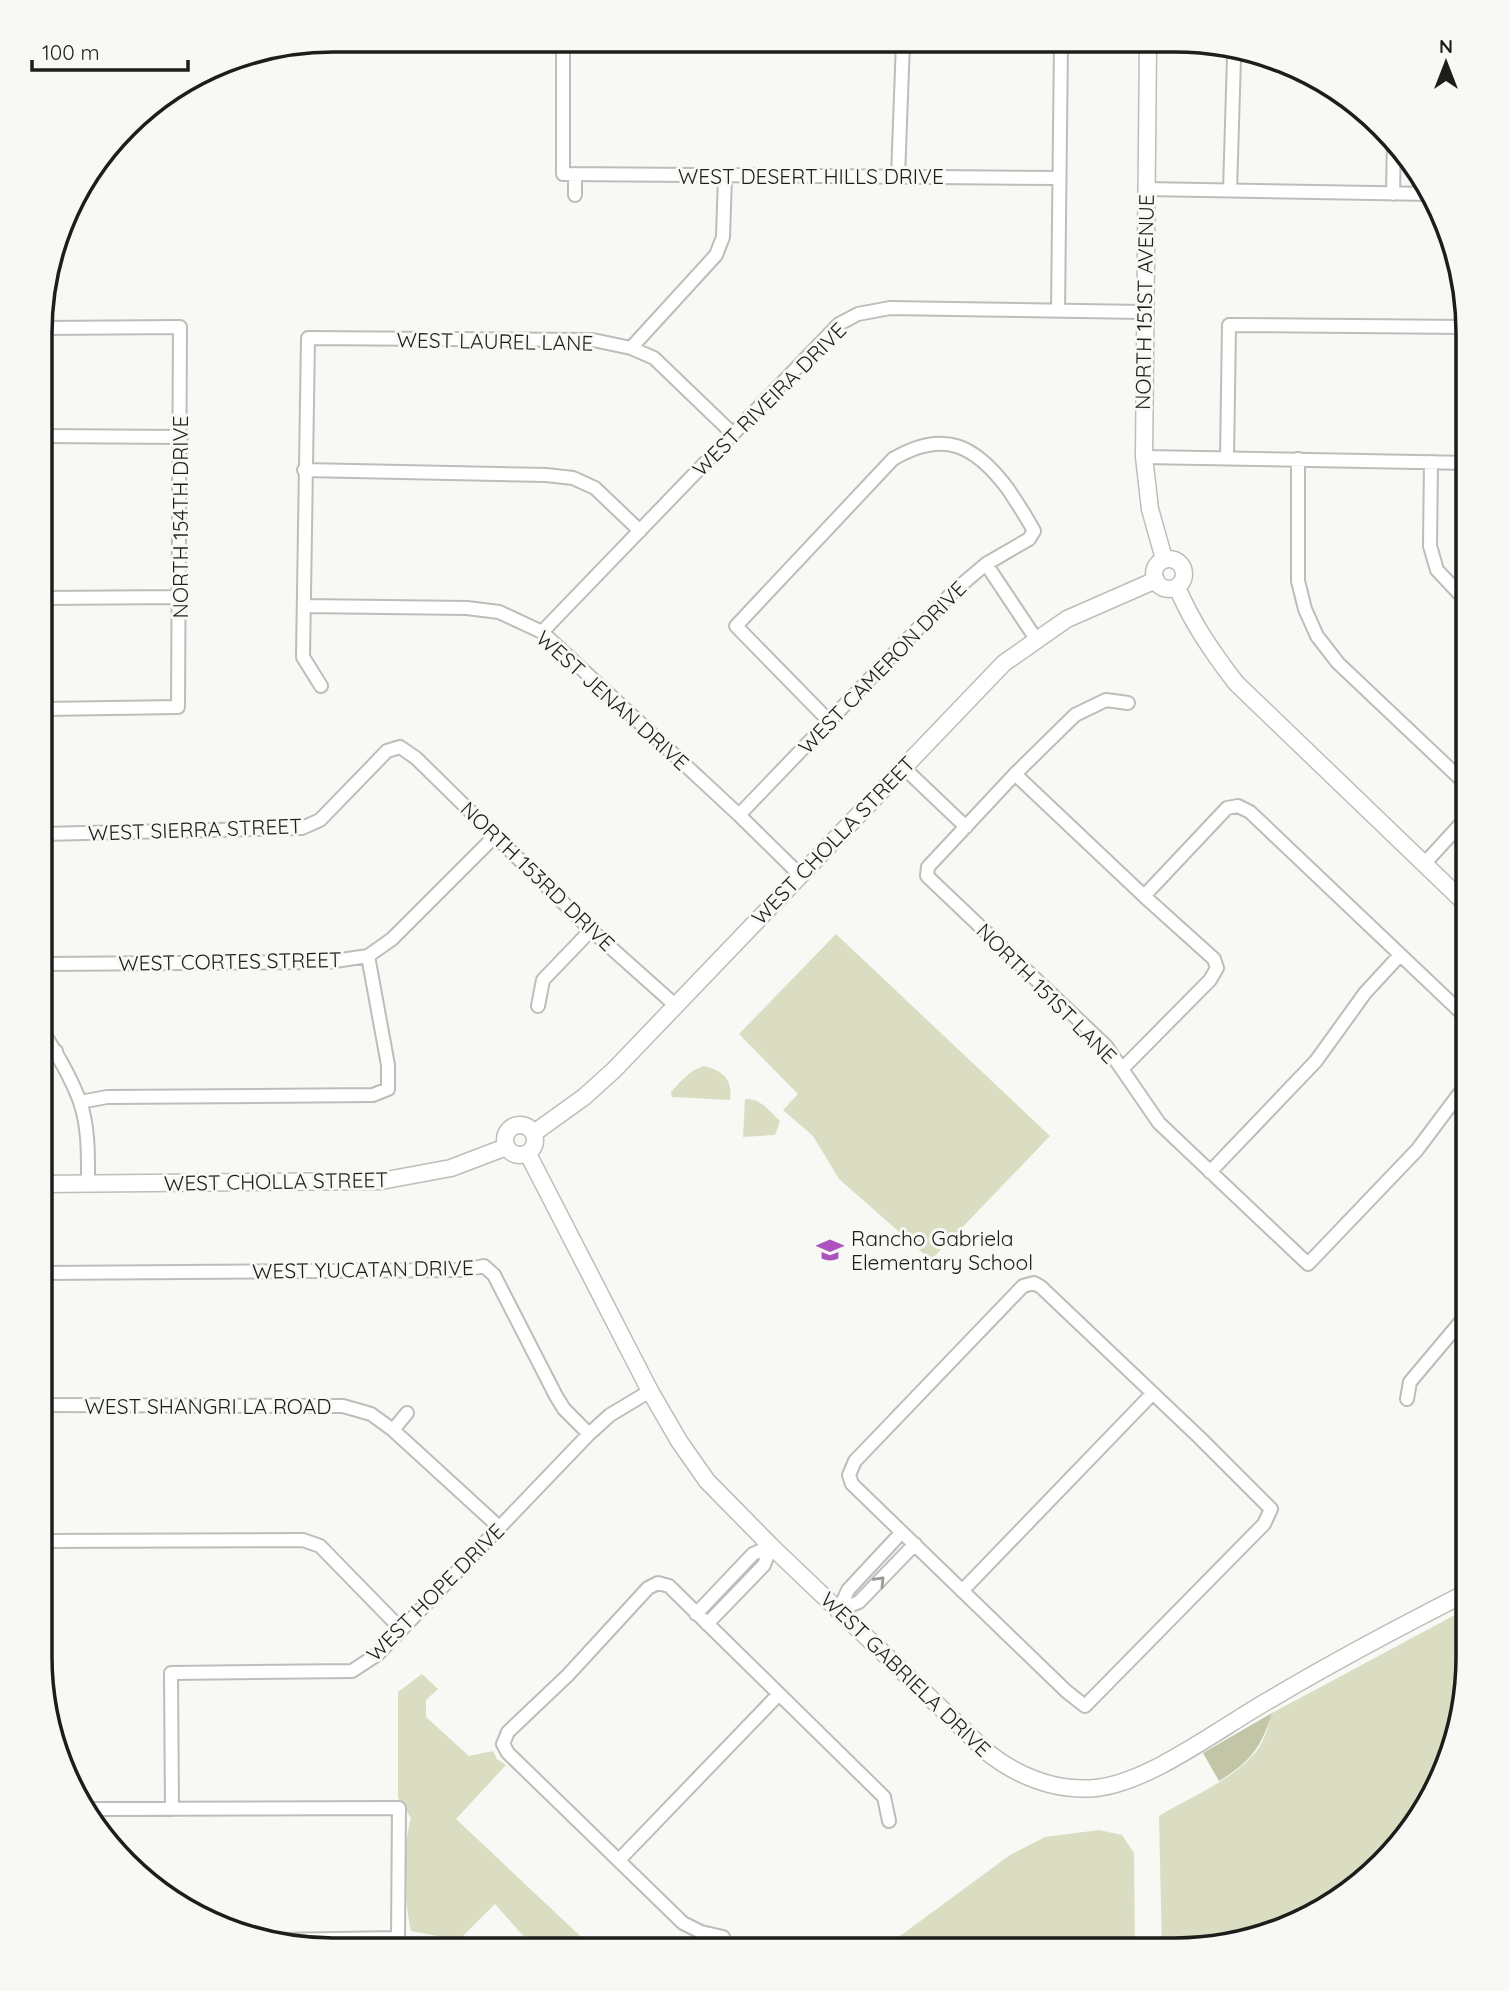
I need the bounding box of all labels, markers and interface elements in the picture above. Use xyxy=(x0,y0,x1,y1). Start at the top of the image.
scale bar xyxy=(32,28,187,72)
north arrow xyxy=(1411,28,1481,98)
text: N xyxy=(1439,34,1453,58)
text: 100 m xyxy=(42,39,100,65)
street label: WEST DESERT HILLS DRIVE xyxy=(678,163,944,189)
street label: NORTH 151ST AVENUE xyxy=(1129,194,1159,410)
street label: WEST RIVEIRA DRIVE xyxy=(687,317,851,481)
street label: WEST LAUREL LANE xyxy=(396,326,594,356)
street label: NORTH 154TH DRIVE xyxy=(167,416,193,618)
street label: WEST CAMERON DRIVE xyxy=(793,575,971,759)
street label: WEST JENAN DRIVE xyxy=(531,625,695,775)
street label: WEST CHOLLA STREET xyxy=(746,750,920,930)
street label: NORTH 153RD DRIVE xyxy=(456,796,620,956)
street label: WEST SIERRA STREET xyxy=(88,812,302,846)
street label: NORTH 151ST LANE xyxy=(971,917,1123,1069)
street label: WEST CORTES STREET xyxy=(118,946,342,976)
street label: WEST CHOLLA STREET xyxy=(164,1166,388,1196)
place label: Rancho Gabriela Elementary School xyxy=(851,1225,1033,1275)
school or university icon: Rancho Gabriela Elementary School xyxy=(815,1235,845,1265)
street label: WEST YUCATAN DRIVE xyxy=(252,1254,474,1284)
street label: WEST SHANGRI LA ROAD xyxy=(85,1393,331,1419)
street label: WEST HOPE DRIVE xyxy=(361,1518,509,1666)
one-way arrow xyxy=(871,1576,884,1589)
street label: WEST GABRIELA DRIVE xyxy=(816,1586,996,1762)

